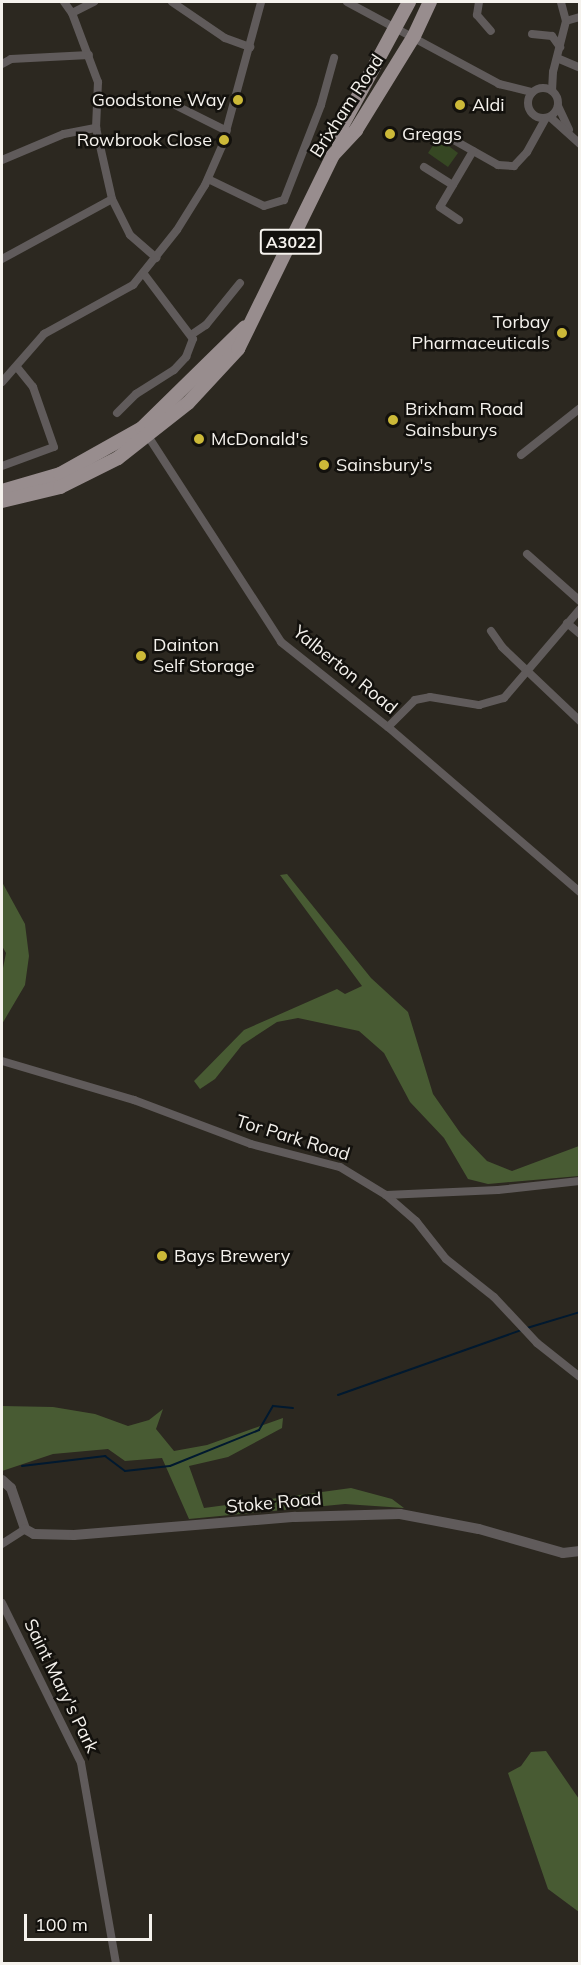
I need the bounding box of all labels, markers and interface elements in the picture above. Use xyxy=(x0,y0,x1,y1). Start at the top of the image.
street label: Brixham Road xyxy=(306,50,388,162)
place label: Goodstone Way xyxy=(92,89,226,111)
marker: Goodstone Way xyxy=(231,93,245,107)
place label: Aldi xyxy=(472,94,505,116)
marker: Aldi xyxy=(453,98,467,112)
place label: Greggs xyxy=(402,123,462,145)
marker: Greggs xyxy=(383,127,397,141)
place label: Rowbrook Close xyxy=(77,129,212,151)
marker: Rowbrook Close xyxy=(217,133,231,147)
road number: A3022 xyxy=(260,229,322,255)
place label: Torbay Pharmaceuticals xyxy=(411,312,550,354)
marker: Torbay Pharmaceuticals xyxy=(555,326,569,340)
place label: Brixham Road Sainsburys xyxy=(405,399,524,442)
marker: Brixham Road Sainsburys xyxy=(386,413,400,427)
place label: McDonald's xyxy=(211,428,308,450)
marker: McDonald's xyxy=(192,432,206,446)
place label: Sainsbury's xyxy=(336,454,432,476)
marker: Sainsbury's xyxy=(317,458,331,472)
street label: Yalberton Road xyxy=(288,621,402,719)
place label: Dainton Self Storage xyxy=(153,635,255,678)
marker: Dainton Self Storage xyxy=(134,649,148,663)
street label: Tor Park Road xyxy=(234,1110,352,1166)
place label: Bays Brewery xyxy=(174,1245,290,1267)
marker: Bays Brewery xyxy=(155,1249,169,1263)
street label: Stoke Road xyxy=(226,1488,322,1518)
street label: Saint Mary's Park xyxy=(19,1616,103,1756)
scale bar xyxy=(27,1902,154,1940)
text: 100 m xyxy=(35,1913,88,1936)

